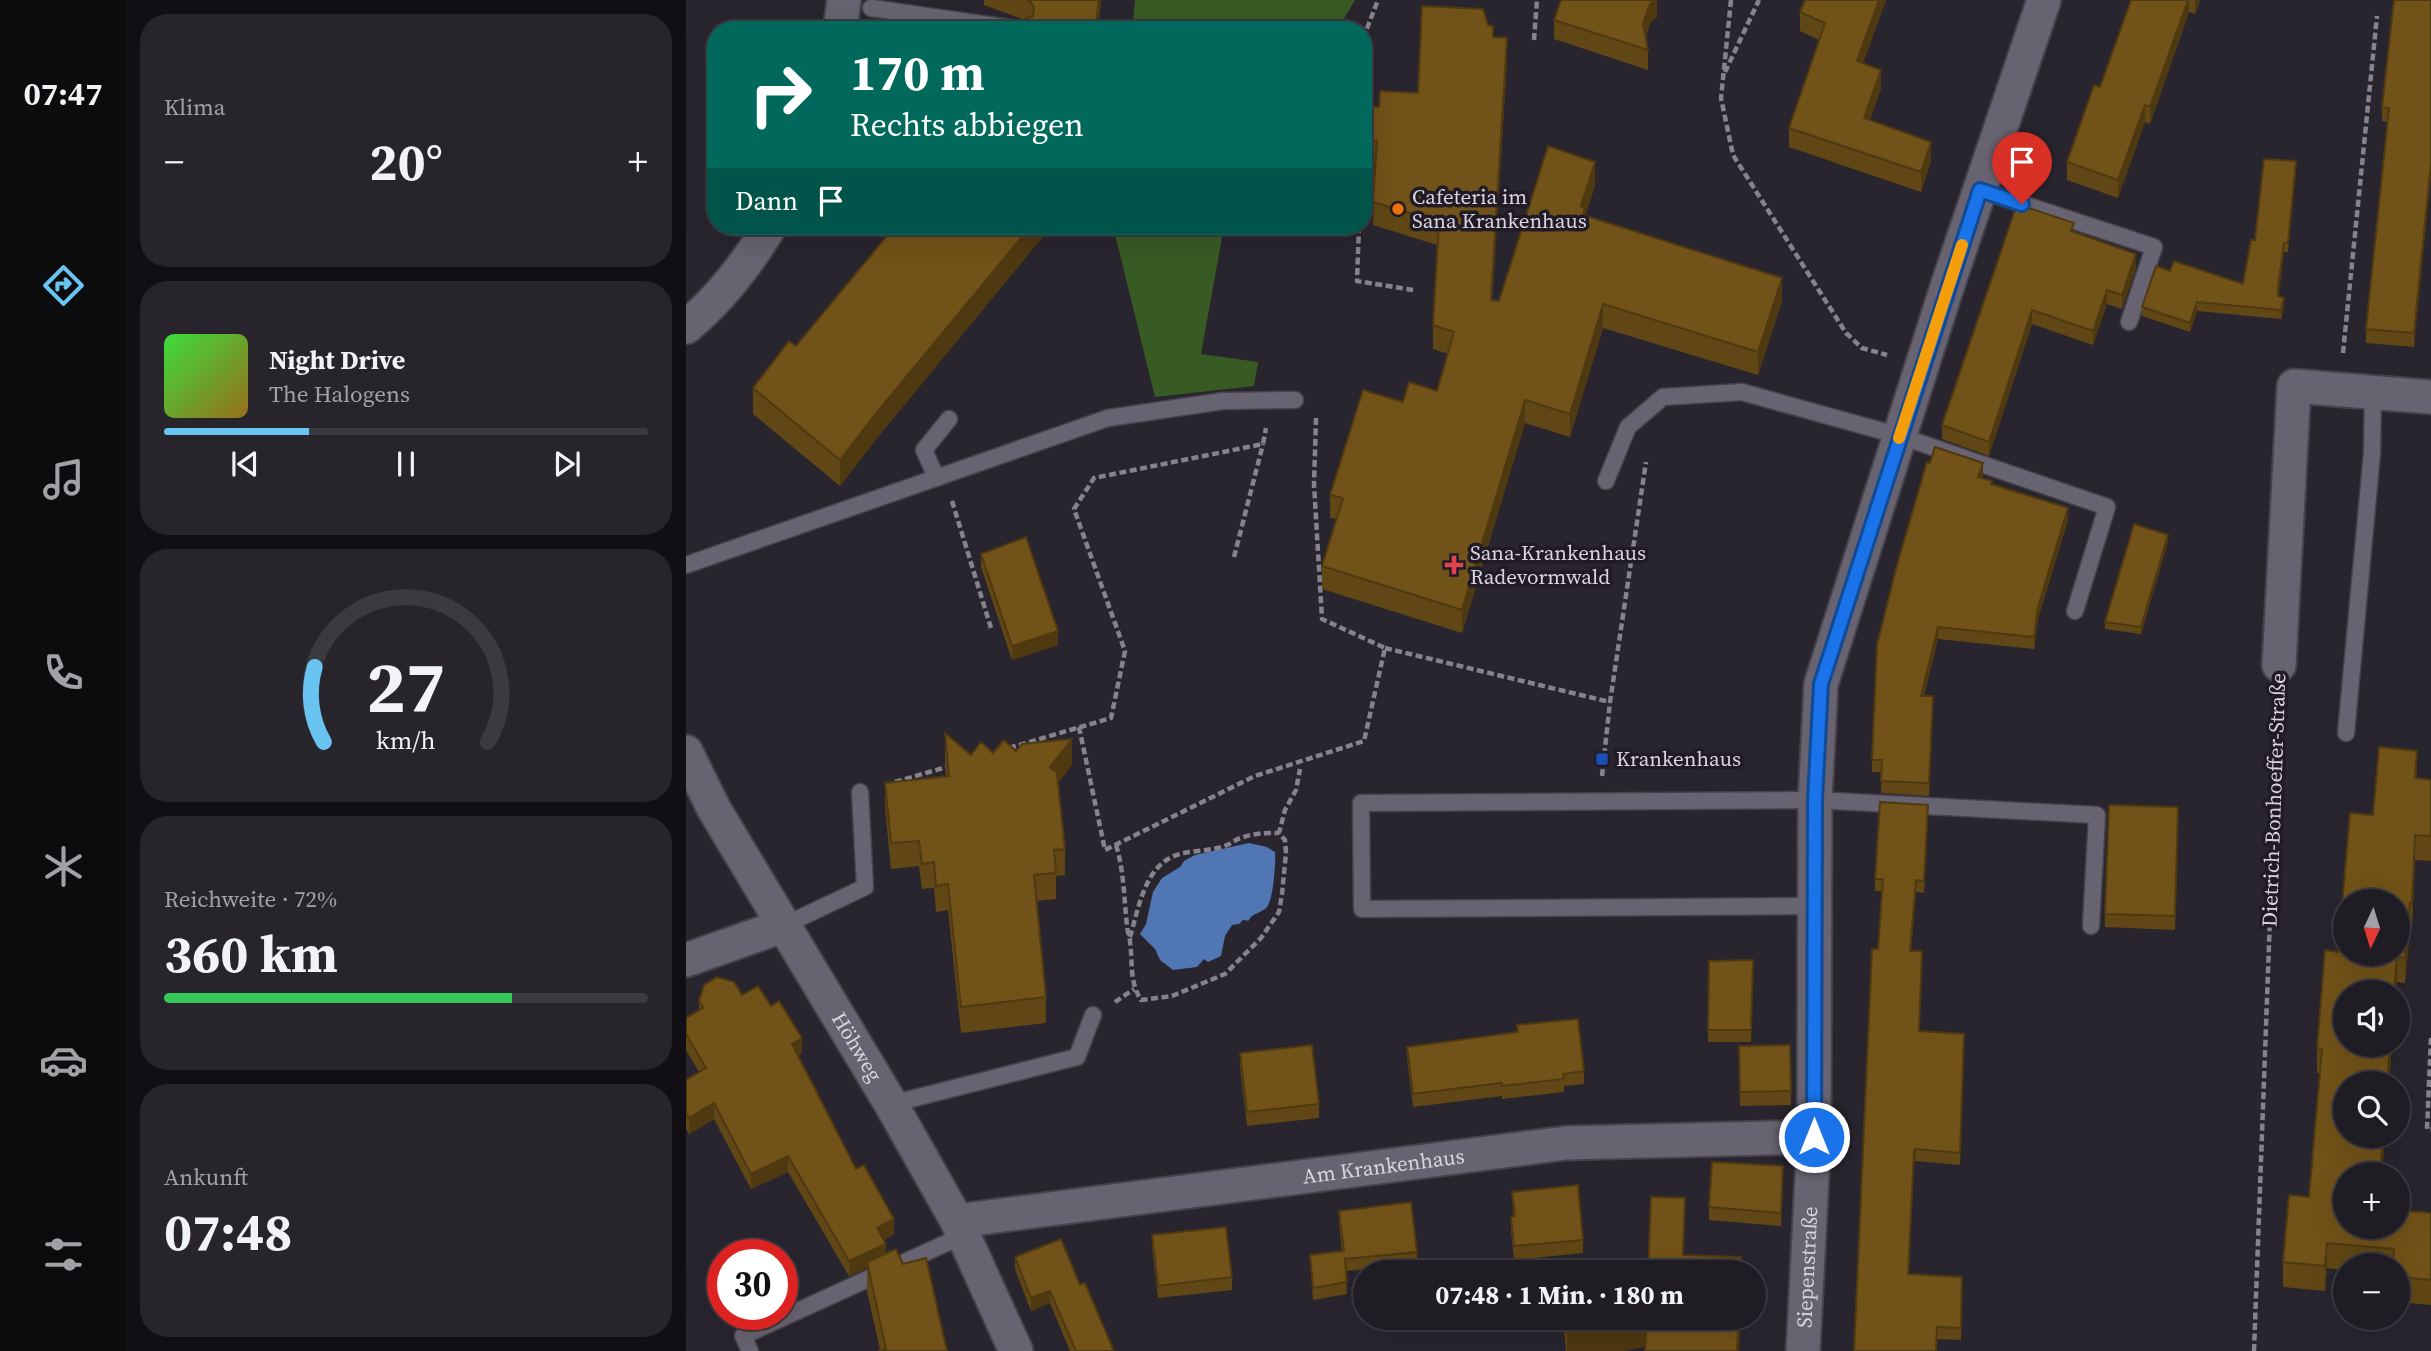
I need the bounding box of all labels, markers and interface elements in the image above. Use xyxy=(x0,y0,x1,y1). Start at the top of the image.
text: 170 m xyxy=(850,39,985,106)
icon: right xyxy=(735,49,826,140)
text: 07:47 xyxy=(24,72,102,116)
text: Klima xyxy=(164,91,225,123)
text: Rechts abbiegen xyxy=(850,103,1084,147)
text: 20° xyxy=(369,126,443,197)
pin xyxy=(1992,132,2052,204)
text: − xyxy=(164,136,184,188)
text: + xyxy=(628,136,648,188)
icon: arrive xyxy=(2003,143,2041,181)
icon: arrive xyxy=(812,182,850,220)
place label: Cafeteria im Sana Krankenhaus xyxy=(1412,182,1587,235)
text: Dann xyxy=(735,183,798,219)
marker: Cafeteria im Sana Krankenhaus xyxy=(1390,201,1406,217)
icon: directions xyxy=(39,261,88,310)
text: Night Drive xyxy=(269,342,405,378)
text: The Halogens xyxy=(269,378,410,410)
icon: previous xyxy=(226,445,264,483)
icon: pause xyxy=(387,445,425,483)
icon: next xyxy=(548,445,586,483)
icon: music xyxy=(39,455,88,504)
place label: Sana-Krankenhaus Radevormwald xyxy=(1470,538,1646,591)
marker: Sana-Krankenhaus Radevormwald xyxy=(1444,555,1464,575)
text: 27 xyxy=(367,637,445,736)
icon: phone xyxy=(39,648,88,697)
street label: Dietrich-Bonhoeffer-Straße xyxy=(2255,673,2292,927)
text: km/h xyxy=(376,722,436,756)
place label: Krankenhaus xyxy=(1616,744,1741,773)
marker: Krankenhaus xyxy=(1594,751,1610,767)
icon: climate xyxy=(39,842,88,891)
text: Reichweite · 72% xyxy=(164,883,337,915)
north arrow xyxy=(2333,889,2410,966)
map controls xyxy=(2333,889,2410,1330)
text: 360 km xyxy=(164,918,338,989)
button: sound xyxy=(2333,980,2410,1057)
street label: Höhweg xyxy=(825,1006,889,1087)
icon: car xyxy=(39,1036,88,1085)
button: search xyxy=(2333,1071,2410,1148)
position arrow xyxy=(1777,1100,1851,1174)
street label: Am Krankenhaus xyxy=(1301,1141,1466,1191)
text: Ankunft xyxy=(164,1161,248,1193)
button: + xyxy=(2333,1162,2410,1239)
text: 07:48 xyxy=(164,1196,292,1267)
street label: Siepenstraße xyxy=(1789,1206,1824,1329)
icon: filters xyxy=(39,1230,88,1279)
speed limit sign: 30 xyxy=(707,1239,798,1330)
button: − xyxy=(2333,1253,2410,1330)
text: 07:48 · 1 Min. · 180 m xyxy=(1435,1277,1684,1313)

